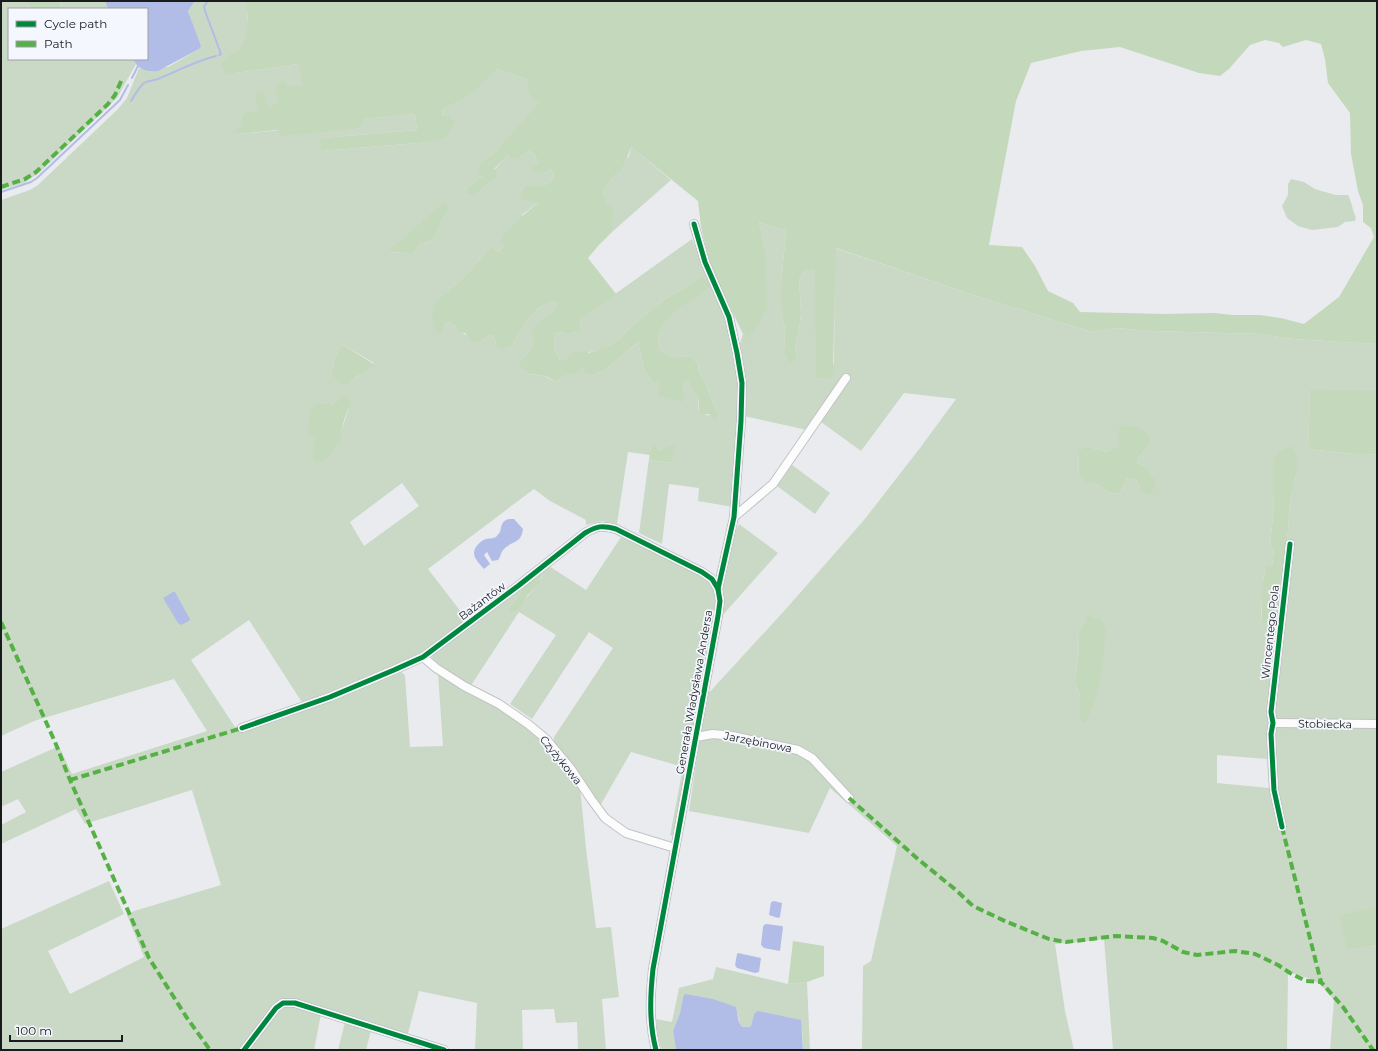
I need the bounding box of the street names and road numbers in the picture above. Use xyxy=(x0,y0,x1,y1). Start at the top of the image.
street label: Bażantów xyxy=(456,579,508,623)
street label: Wincentego Pola xyxy=(1258,584,1282,680)
street label: Generała Władysława Andersa xyxy=(673,609,715,775)
street label: Stobiecka xyxy=(1298,717,1352,731)
street label: Jarzębinowa xyxy=(722,728,793,755)
street label: Czyżykowa xyxy=(537,733,585,787)

